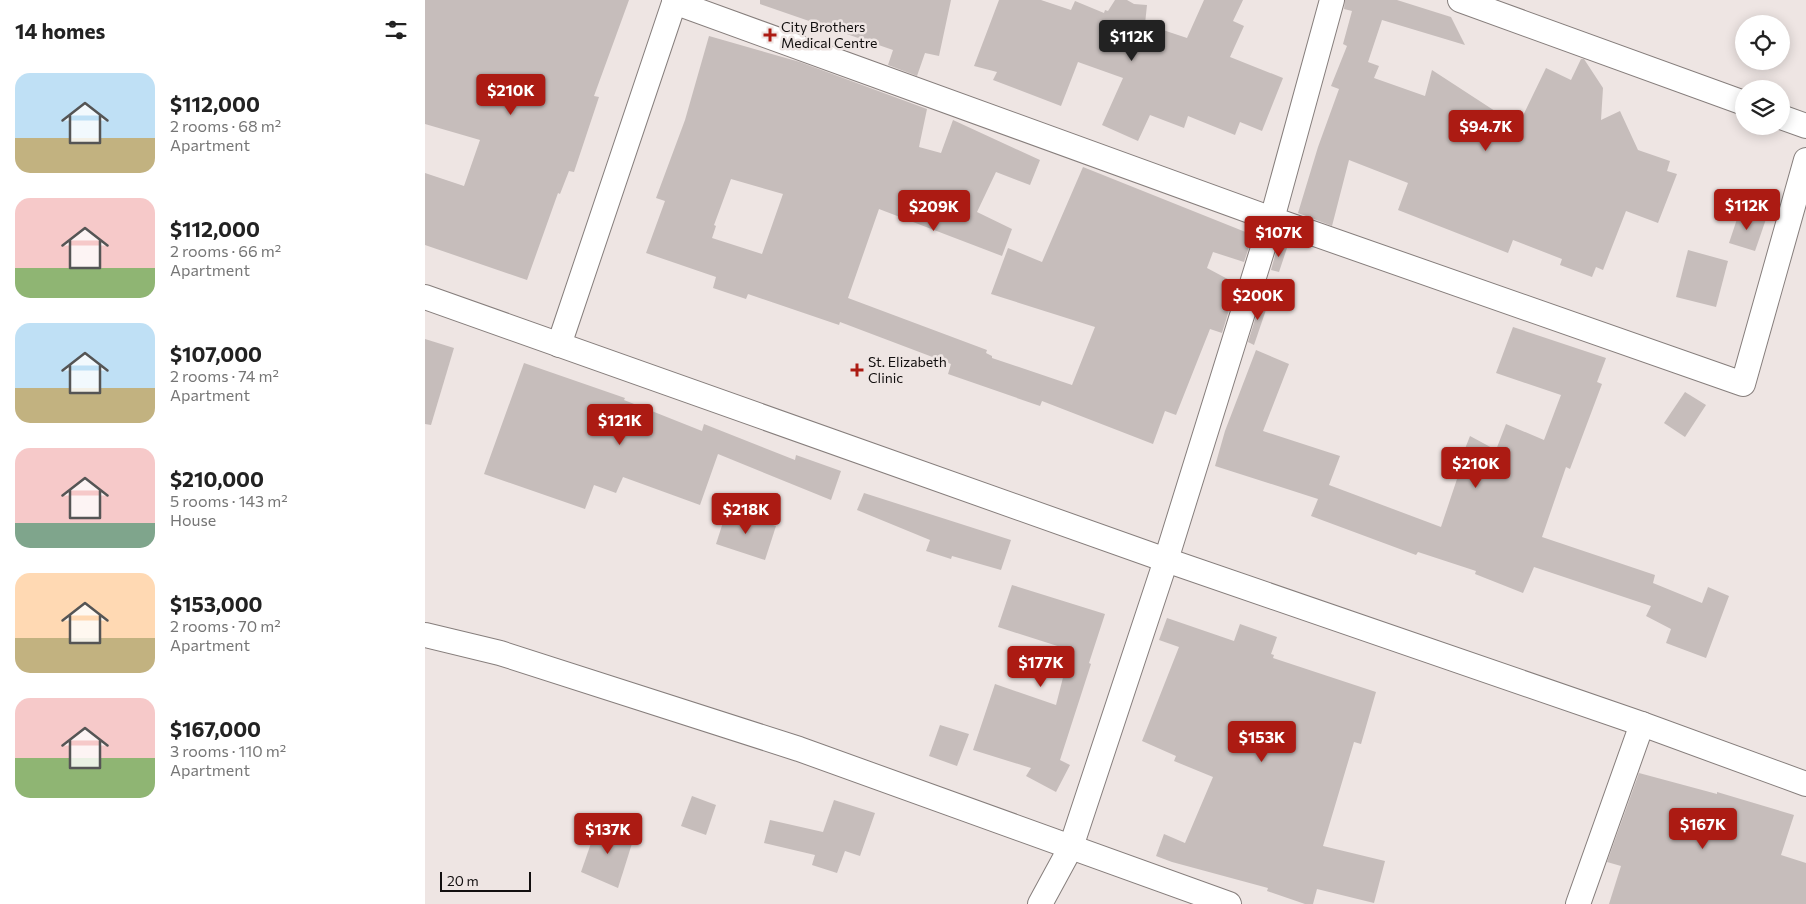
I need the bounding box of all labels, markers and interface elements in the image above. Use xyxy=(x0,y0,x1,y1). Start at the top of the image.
map controls xyxy=(1735,15,1790,135)
button: locate xyxy=(1735,15,1790,70)
icon: filters xyxy=(382,16,410,44)
text: 14 homes xyxy=(15,18,105,43)
place label: City Brothers Medical Centre xyxy=(781,18,877,51)
pin: $112K xyxy=(1097,20,1167,62)
text: $112K xyxy=(1110,26,1154,45)
marker: City Brothers Medical Centre xyxy=(763,28,777,42)
pin: $210K xyxy=(476,74,546,116)
text: $210K xyxy=(487,80,535,99)
button: layers xyxy=(1735,80,1790,135)
text: $112,000 xyxy=(170,91,260,116)
icon: home xyxy=(55,93,115,153)
pin: $94.7K xyxy=(1445,110,1527,152)
text: 2 rooms · 68 m² xyxy=(170,116,281,135)
text: $94.7K xyxy=(1460,116,1512,135)
text: Apartment xyxy=(170,135,250,154)
pin: $112K xyxy=(1712,188,1782,231)
pin: $209K xyxy=(899,190,969,232)
text: $112K xyxy=(1725,195,1769,214)
text: $209K xyxy=(909,196,959,215)
text: $112,000 xyxy=(170,216,260,241)
pin: $107K xyxy=(1244,216,1314,258)
icon: home xyxy=(55,218,115,278)
text: $107K xyxy=(1256,222,1302,241)
text: 2 rooms · 66 m² xyxy=(170,241,281,260)
text: Apartment xyxy=(170,260,250,279)
pin: $200K xyxy=(1223,278,1293,321)
text: $200K xyxy=(1233,285,1283,304)
text: $107,000 xyxy=(170,341,262,366)
icon: home xyxy=(55,343,115,403)
place label: St. Elizabeth Clinic xyxy=(868,353,947,386)
marker: St. Elizabeth Clinic xyxy=(850,363,864,377)
text: 2 rooms · 74 m² xyxy=(170,366,279,385)
text: Apartment xyxy=(170,385,250,404)
pin: $121K xyxy=(585,404,655,446)
text: $121K xyxy=(598,410,642,429)
pin: $210K xyxy=(1441,446,1511,489)
text: $210K xyxy=(1452,453,1500,472)
text: $210,000 xyxy=(170,466,264,491)
icon: home xyxy=(55,468,115,528)
text: 5 rooms · 143 m² xyxy=(170,491,288,510)
pin: $218K xyxy=(711,492,781,535)
text: $218K xyxy=(723,499,769,518)
text: House xyxy=(170,510,216,529)
text: $153,000 xyxy=(170,591,263,616)
icon: home xyxy=(55,593,115,653)
text: 2 rooms · 70 m² xyxy=(170,616,281,635)
text: Apartment xyxy=(170,635,250,654)
pin: $177K xyxy=(1006,646,1076,688)
text: $177K xyxy=(1018,652,1064,671)
text: $167,000 xyxy=(170,716,261,741)
icon: home xyxy=(55,718,115,778)
pin: $153K xyxy=(1227,720,1297,763)
text: $153K xyxy=(1239,727,1285,746)
text: 3 rooms · 110 m² xyxy=(170,741,286,760)
text: Apartment xyxy=(170,760,250,779)
pin: $167K xyxy=(1668,808,1738,850)
pin: $137K xyxy=(573,812,643,855)
text: $167K xyxy=(1680,814,1726,833)
text: $137K xyxy=(585,819,631,838)
scale bar xyxy=(440,869,531,892)
text: 20 m xyxy=(447,872,479,889)

